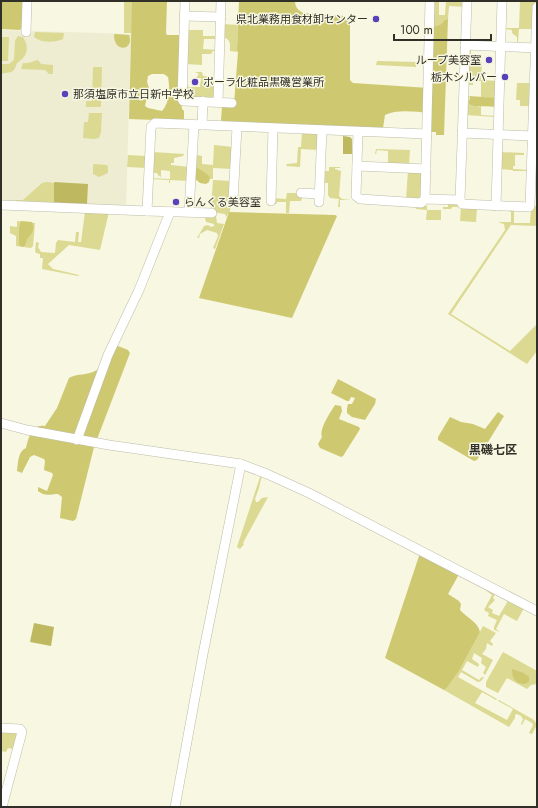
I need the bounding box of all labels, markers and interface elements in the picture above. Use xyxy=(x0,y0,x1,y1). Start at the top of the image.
place label: 県北業務用食材卸センター xyxy=(236,11,368,27)
marker: 県北業務用食材卸センター xyxy=(371,14,381,24)
scale bar xyxy=(394,16,491,42)
text: 100 m xyxy=(400,21,433,39)
place label: ループ美容室 xyxy=(416,52,481,68)
marker: ループ美容室 xyxy=(484,55,494,65)
place label: 栃木シルバー xyxy=(431,69,497,85)
marker: 栃木シルバー xyxy=(500,72,510,82)
place label: ポーラ化粧品黒磯営業所 xyxy=(203,74,325,90)
marker: ポーラ化粧品黒磯営業所 xyxy=(190,77,200,87)
place label: 那須塩原市立日新中学校 xyxy=(73,86,194,102)
marker: 那須塩原市立日新中学校 xyxy=(60,89,70,99)
place label: らんくる美容室 xyxy=(184,194,261,210)
marker: らんくる美容室 xyxy=(171,197,181,207)
district label: 黒磯七区 xyxy=(469,441,517,459)

